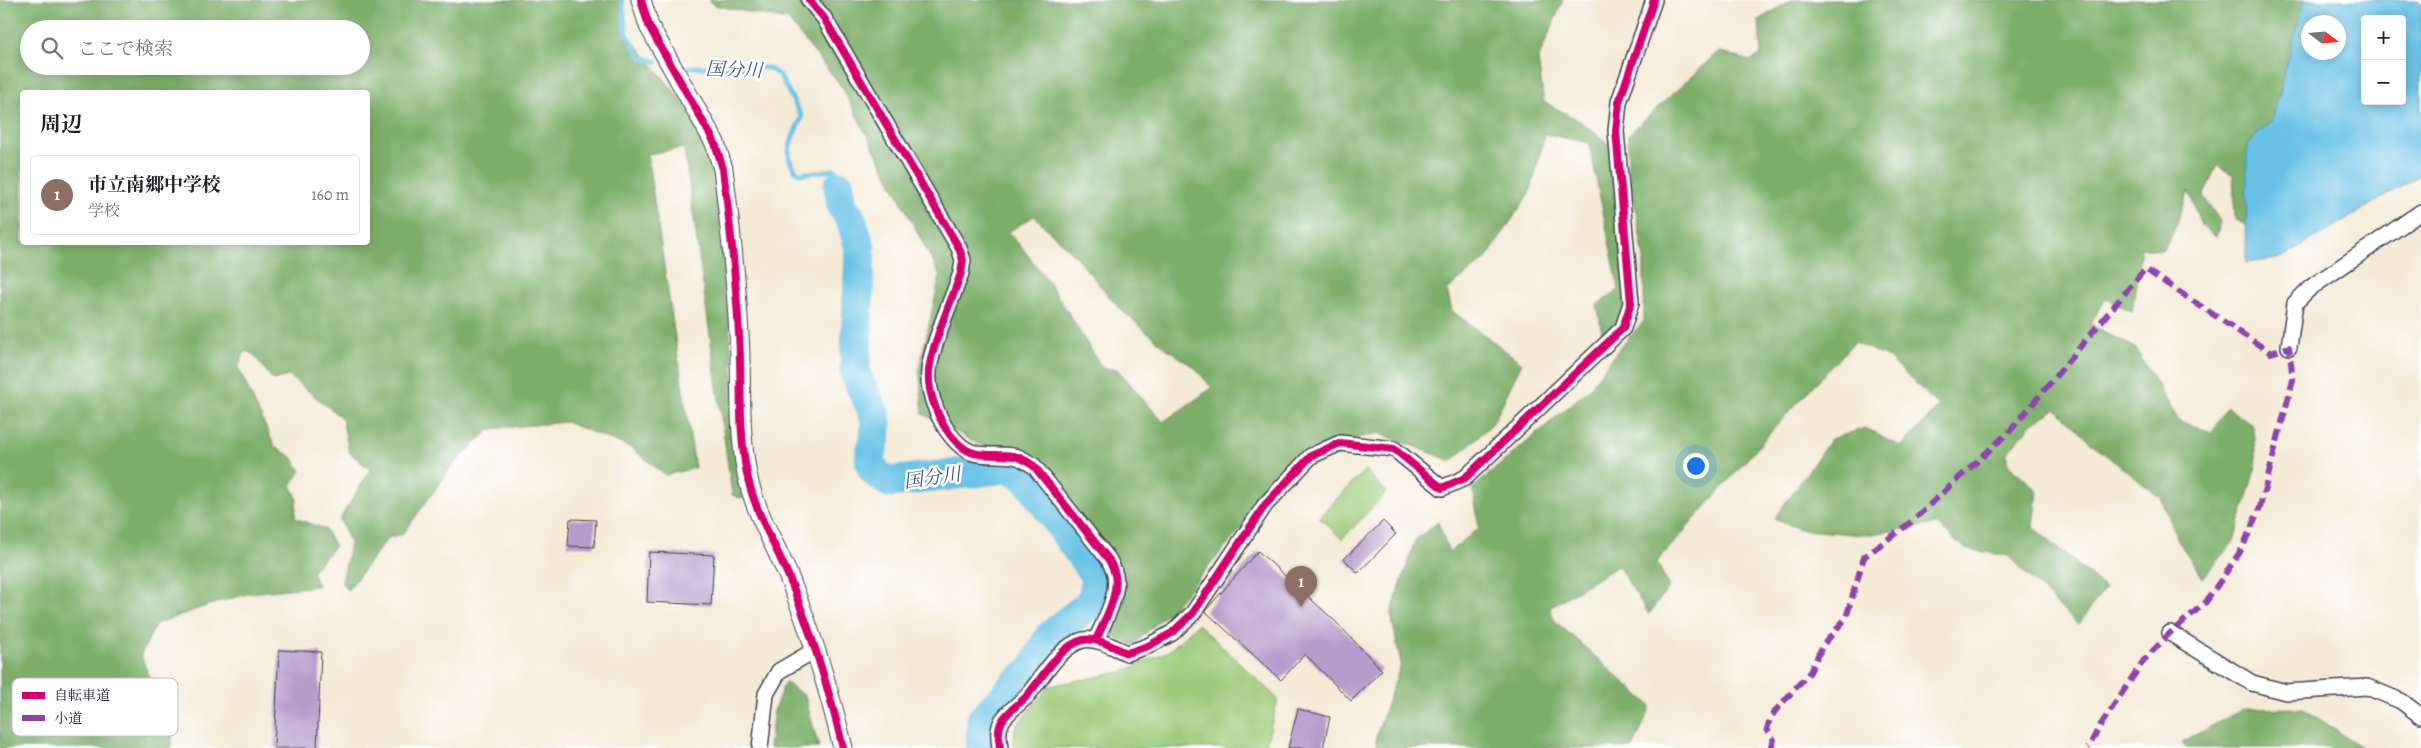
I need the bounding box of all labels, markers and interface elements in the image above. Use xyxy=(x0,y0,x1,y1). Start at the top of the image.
north arrow xyxy=(2301,15,2346,60)
map controls xyxy=(2361,15,2406,105)
button: + xyxy=(2361,15,2406,60)
search box xyxy=(20,20,370,75)
icon: search xyxy=(38,34,66,62)
text: ここで検索 xyxy=(78,36,173,62)
water label: 国分川 xyxy=(705,56,765,84)
button: − xyxy=(2361,60,2406,105)
text: 周辺 xyxy=(40,110,82,138)
text: 市立南郷中学校 xyxy=(88,172,221,198)
text: 1 xyxy=(54,184,60,206)
text: 160 m xyxy=(311,184,349,206)
text: 学校 xyxy=(88,200,120,222)
your location xyxy=(1683,453,1709,479)
water label: 国分川 xyxy=(902,461,964,495)
pin: 1 xyxy=(1285,566,1317,607)
legend xyxy=(12,678,178,736)
text: 自転車道 xyxy=(54,686,110,705)
text: 小道 xyxy=(54,709,82,728)

